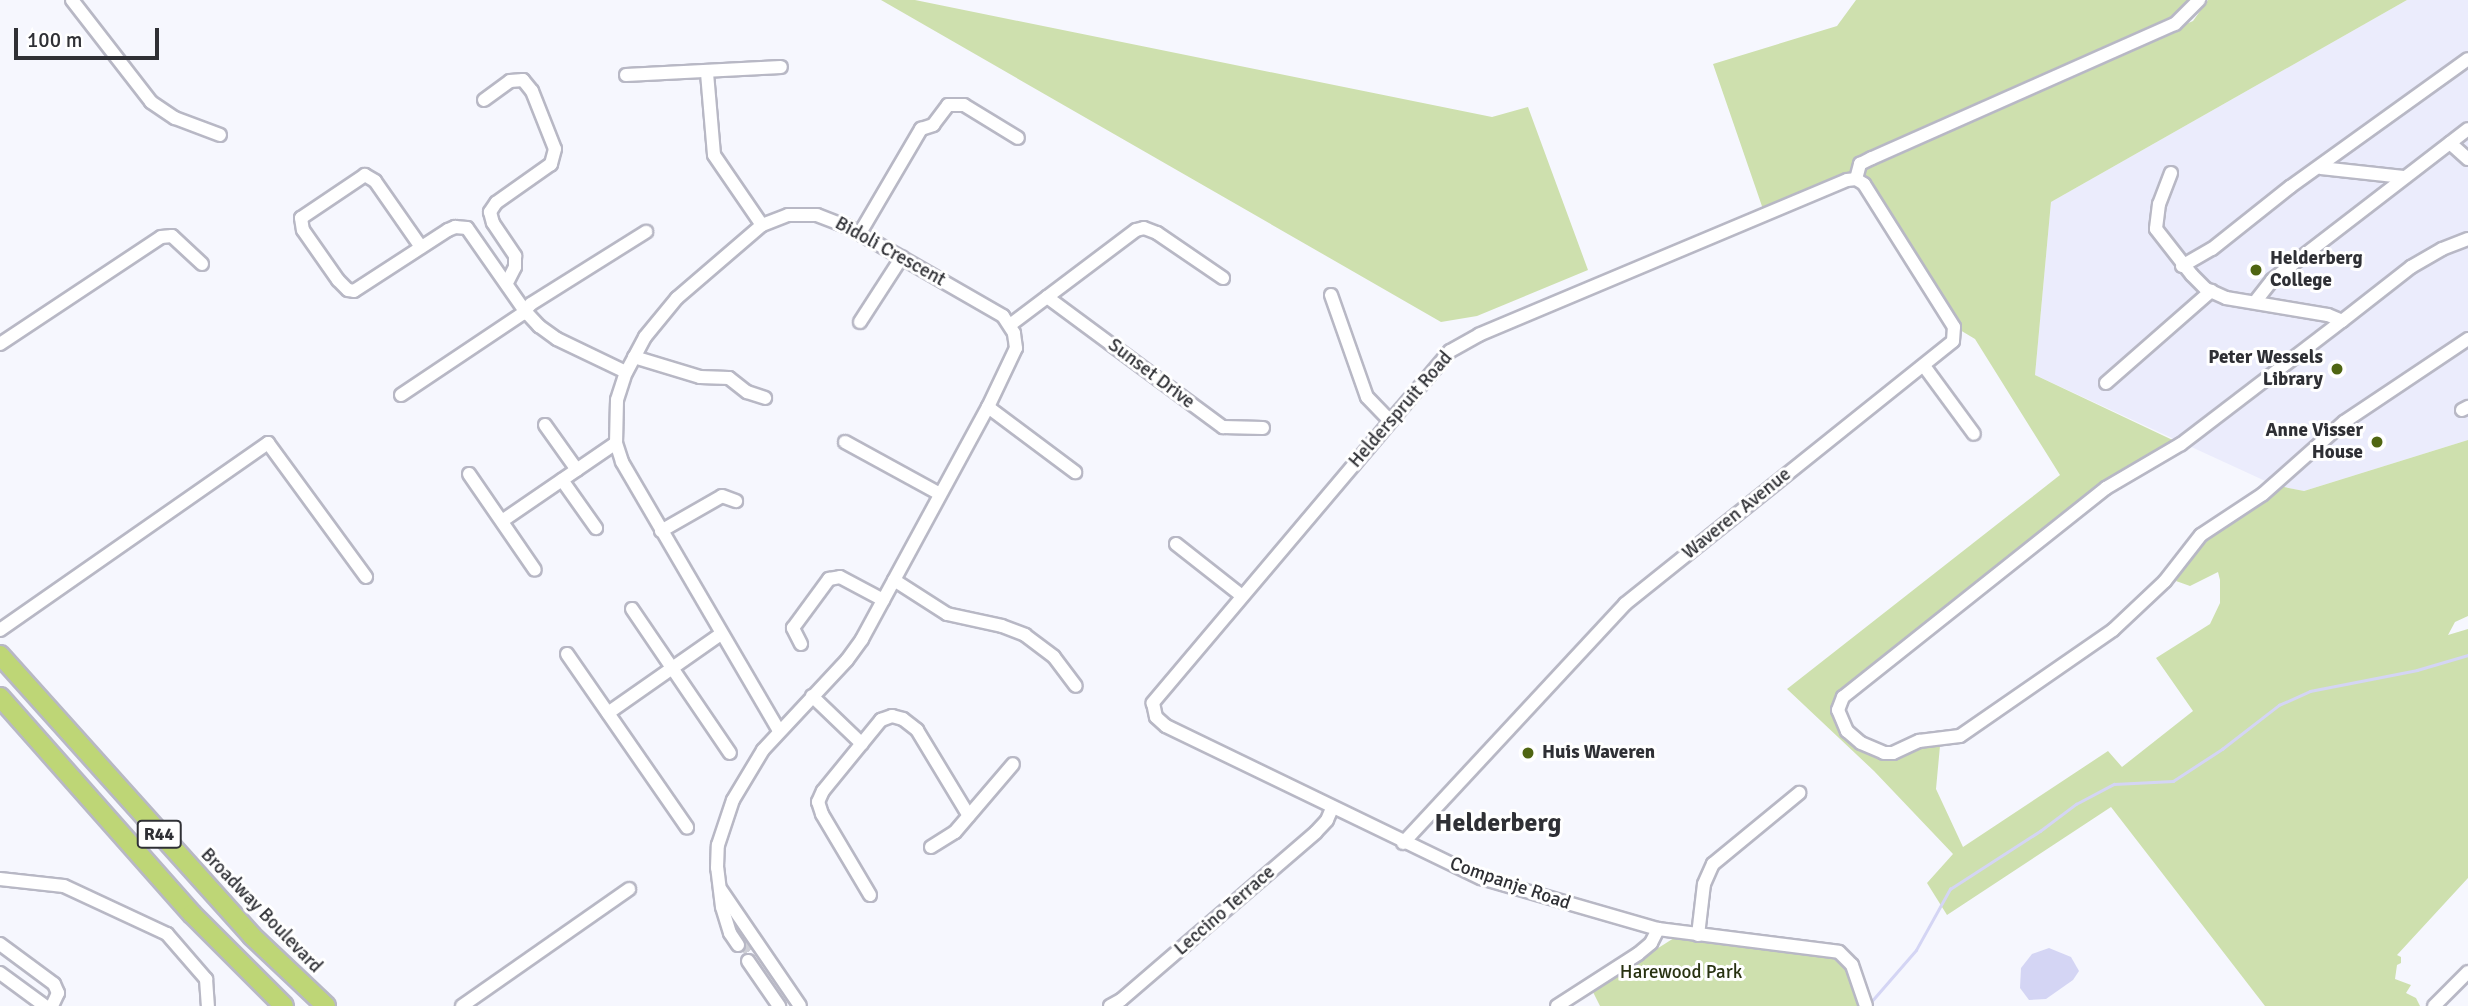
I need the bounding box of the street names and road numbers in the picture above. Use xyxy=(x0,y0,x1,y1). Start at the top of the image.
street label: Bidoli Crescent xyxy=(831,212,949,292)
street label: Sunset Drive xyxy=(1103,334,1199,414)
street label: Helderspruit Road xyxy=(1344,347,1458,473)
street label: Waveren Avenue xyxy=(1678,463,1796,565)
road number: R44 xyxy=(136,820,182,848)
street label: Broadway Boulevard xyxy=(196,844,326,978)
street label: Companje Road xyxy=(1447,853,1573,915)
street label: Leccino Terrace xyxy=(1170,861,1280,961)

